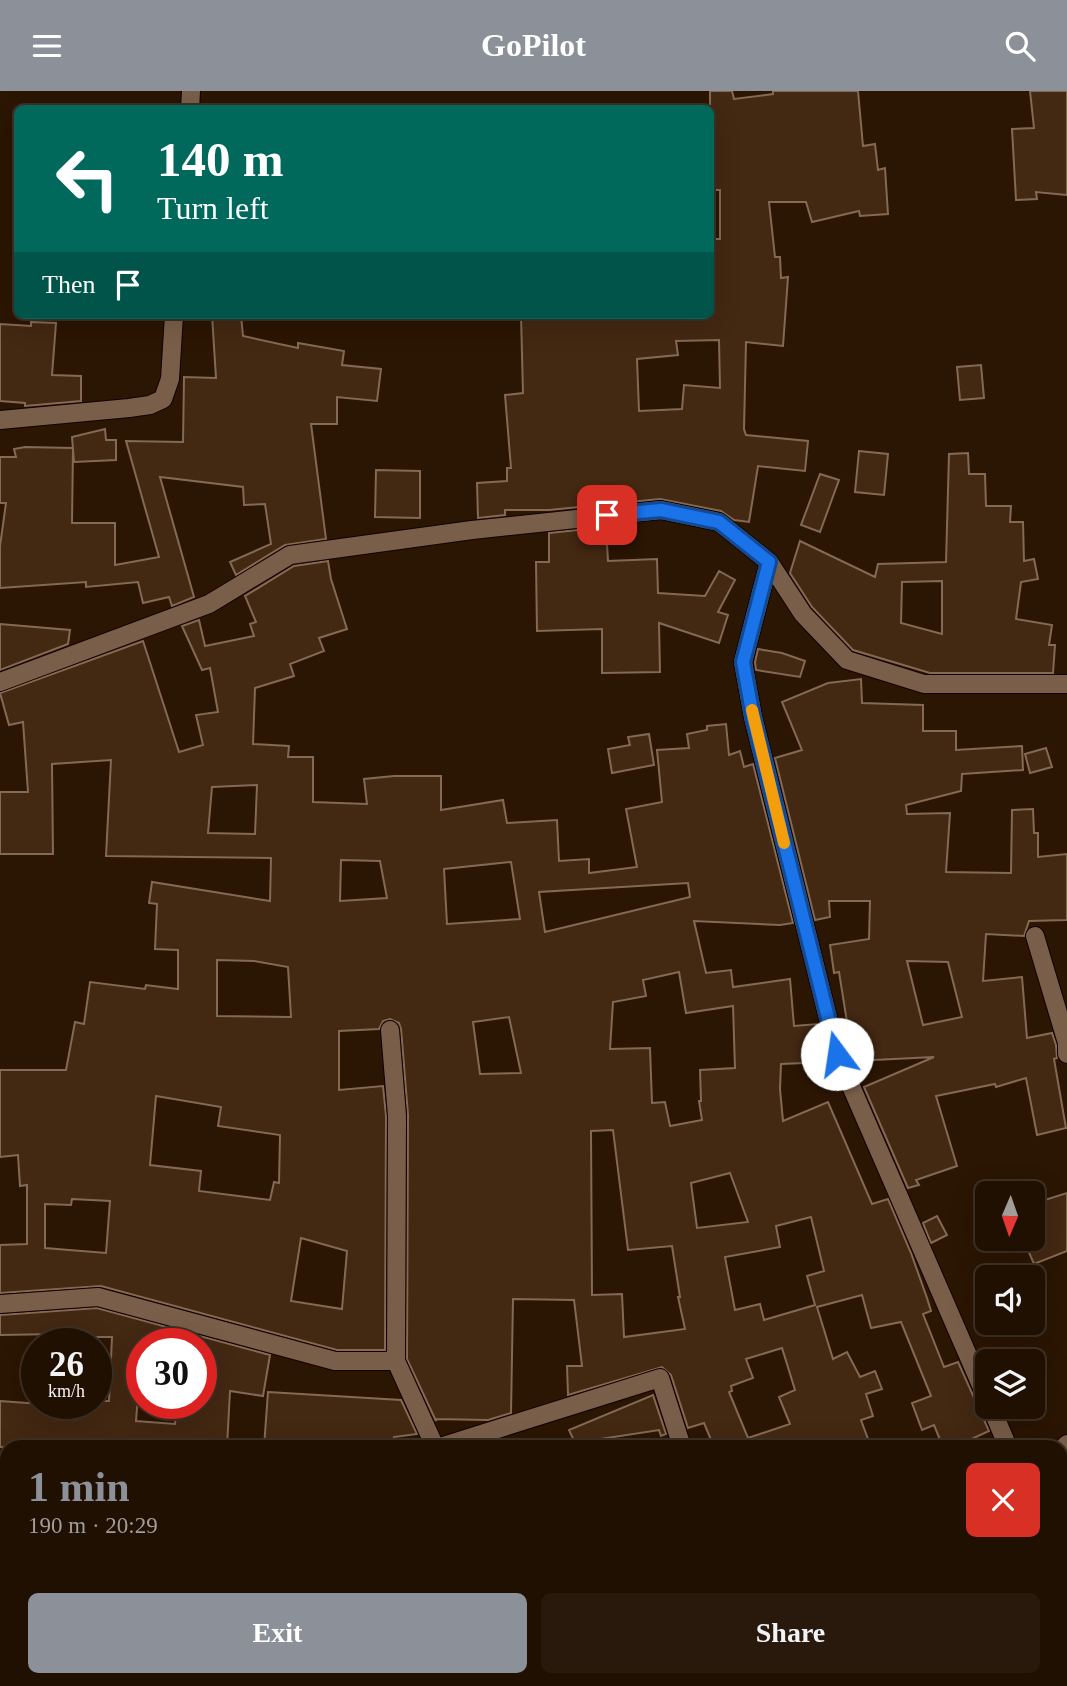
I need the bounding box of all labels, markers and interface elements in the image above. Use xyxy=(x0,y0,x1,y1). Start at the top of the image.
icon: menu xyxy=(28,27,66,65)
text: GoPilot xyxy=(481,27,586,63)
icon: search xyxy=(1001,27,1039,65)
text: 140 m xyxy=(157,132,284,187)
icon: left xyxy=(42,133,133,224)
text: Turn left xyxy=(157,190,269,226)
icon: arrive xyxy=(109,266,147,304)
text: Then xyxy=(42,270,95,299)
pin xyxy=(577,485,637,545)
icon: arrive xyxy=(588,496,626,534)
position arrow xyxy=(800,1017,874,1091)
north arrow xyxy=(975,1181,1045,1251)
map controls xyxy=(975,1181,1045,1419)
button: sound xyxy=(975,1265,1045,1335)
speed limit sign: 30 xyxy=(126,1328,217,1419)
text: 26 xyxy=(49,1345,84,1384)
button: layers xyxy=(975,1349,1045,1419)
text: km/h xyxy=(48,1381,85,1401)
button: close xyxy=(966,1463,1040,1537)
text: 1 min xyxy=(28,1464,130,1510)
text: 190 m · 20:29 xyxy=(28,1513,158,1538)
button: Exit xyxy=(28,1593,527,1673)
button: Share xyxy=(541,1593,1040,1673)

